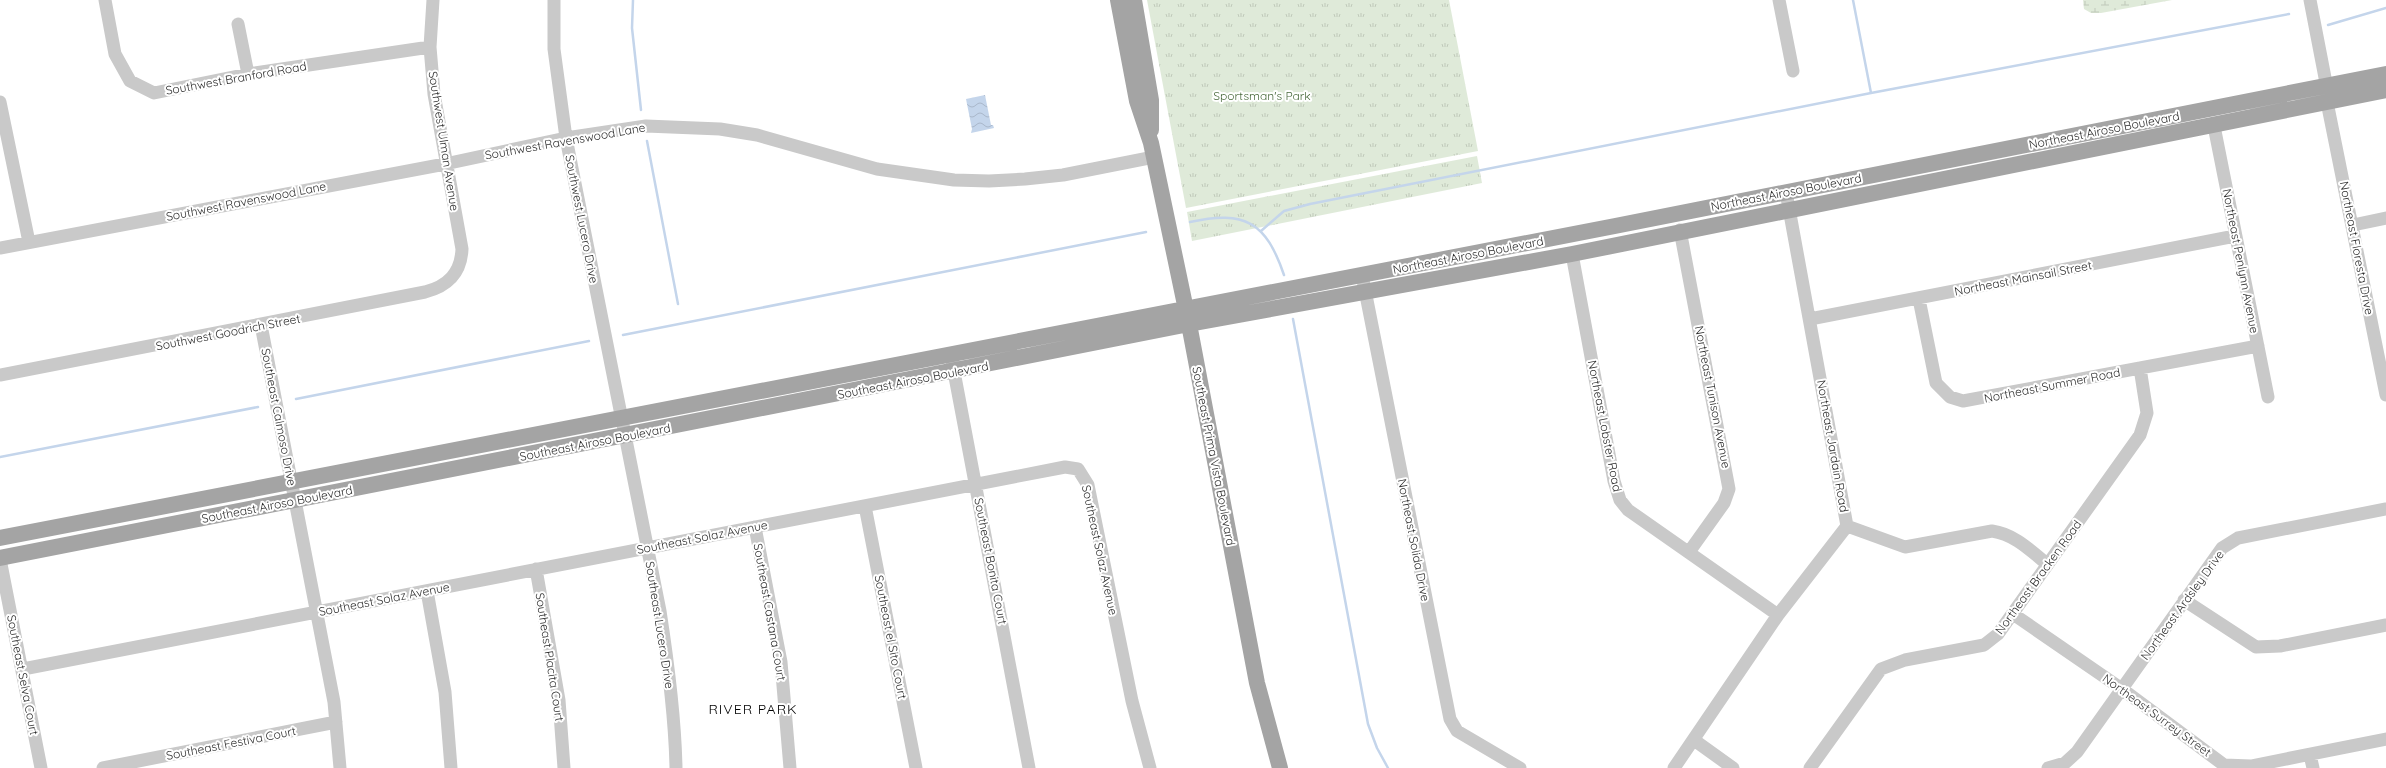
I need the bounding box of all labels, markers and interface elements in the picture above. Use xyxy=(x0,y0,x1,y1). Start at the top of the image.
street label: Southwest Branford Road xyxy=(164,58,308,98)
street label: Southwest Ulman Avenue xyxy=(426,70,462,212)
park label: Sportsman's Park xyxy=(1213,88,1311,103)
street label: Northeast Airoso Boulevard xyxy=(2027,108,2181,152)
street label: Southwest Ravenswood Lane xyxy=(484,119,647,163)
street label: Southwest Lucero Drive xyxy=(562,154,602,285)
street label: Northeast Airoso Boulevard xyxy=(1709,170,1863,214)
street label: Southwest Ravenswood Lane xyxy=(165,178,328,224)
street label: Northeast Floresta Drive xyxy=(2337,180,2377,316)
street label: Northeast Penlynn Avenue xyxy=(2220,187,2262,335)
street label: Northeast Airoso Boulevard xyxy=(1391,233,1545,277)
street label: Northeast Mainsail Street xyxy=(1953,257,2093,299)
street label: Southwest Goodrich Street xyxy=(154,311,302,353)
street label: Northeast Tunison Avenue xyxy=(1692,324,1734,470)
street label: Southeast Calmoso Drive xyxy=(258,347,300,487)
street label: Southeast Airoso Boulevard xyxy=(836,358,990,402)
street label: Northeast Lobster Road xyxy=(1585,359,1625,493)
street label: Northeast Summer Road xyxy=(1983,364,2121,406)
street label: Southeast Prima Vista Boulevard xyxy=(1189,365,1239,547)
street label: Northeast Jardain Road xyxy=(1814,379,1852,513)
street label: Southeast Airoso Boulevard xyxy=(518,420,672,464)
street label: Northeast Solida Drive xyxy=(1395,477,1433,603)
street label: Southeast Airoso Boulevard xyxy=(200,482,354,526)
street label: Southeast Solaz Avenue xyxy=(1079,483,1121,617)
street label: Southeast Bonita Court xyxy=(971,496,1011,626)
street label: Southeast Solaz Avenue xyxy=(635,517,769,557)
street label: Northeast Bracken Road xyxy=(1992,517,2084,637)
street label: Southeast Castana Court xyxy=(751,542,789,682)
street label: Northeast Ardsley Drive xyxy=(2137,547,2227,663)
street label: Southeast Lucero Drive xyxy=(643,560,678,690)
street label: Southeast el Sito Court xyxy=(872,574,910,700)
street label: Southeast Solaz Avenue xyxy=(317,579,451,619)
street label: Southeast Placita Court xyxy=(532,592,568,722)
street label: Southeast Selva Court xyxy=(4,614,42,736)
street label: Northeast Surrey Street xyxy=(2100,671,2214,759)
district label: RIVER PARK xyxy=(708,700,798,718)
street label: Southeast Festiva Court xyxy=(165,723,297,763)

